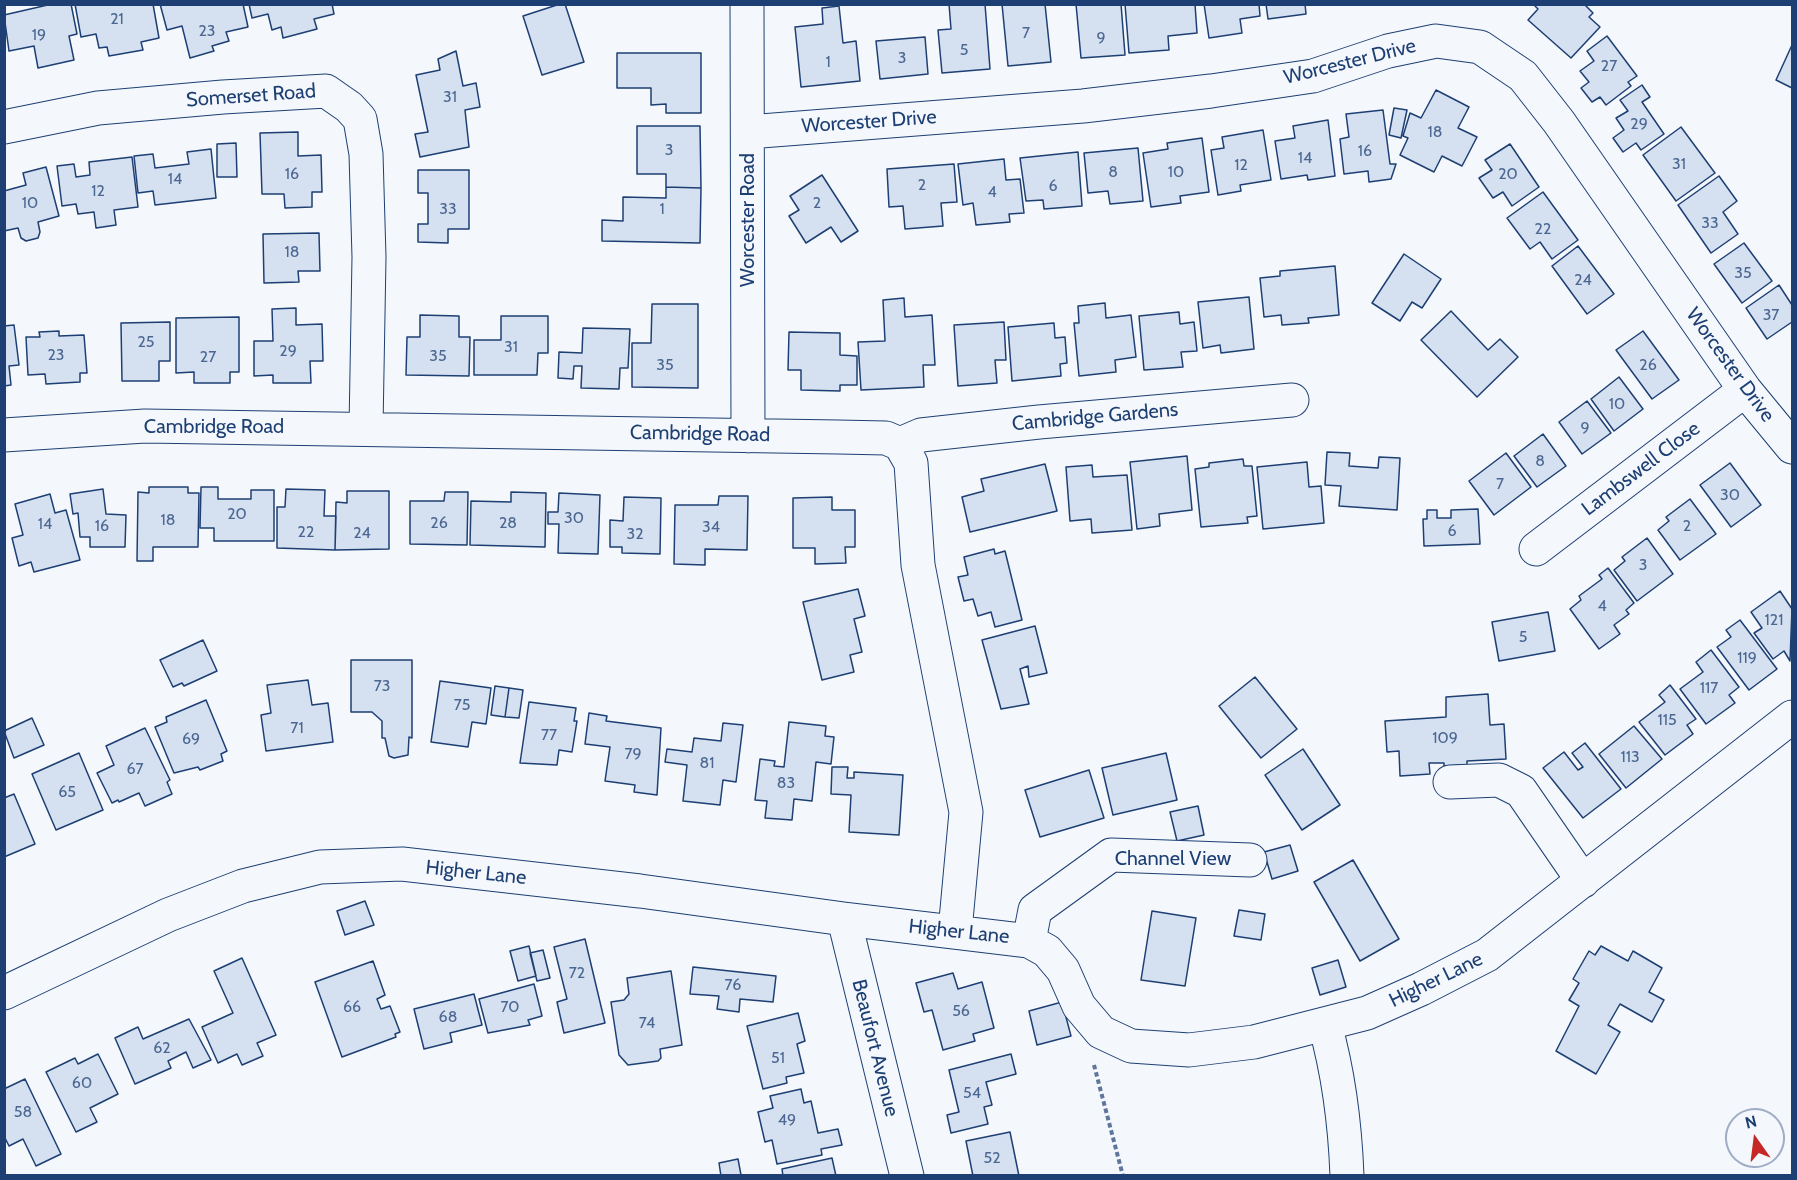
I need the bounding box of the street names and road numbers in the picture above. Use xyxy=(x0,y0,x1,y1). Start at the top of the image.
street label: Worcester Drive xyxy=(1281,34,1419,90)
street label: Somerset Road xyxy=(185,79,317,113)
street label: Worcester Drive xyxy=(801,105,937,139)
street label: Worcester Road xyxy=(736,153,760,287)
street label: Worcester Drive xyxy=(1681,303,1779,427)
street label: Cambridge Gardens xyxy=(1011,398,1179,436)
street label: Cambridge Road xyxy=(144,415,284,439)
street label: Lambswell Close xyxy=(1577,417,1705,521)
street label: Cambridge Road xyxy=(630,421,770,447)
street label: Channel View xyxy=(1115,847,1231,871)
street label: Higher Lane xyxy=(424,856,528,890)
street label: Higher Lane xyxy=(907,915,1011,949)
street label: Higher Lane xyxy=(1385,947,1487,1013)
street label: Beaufort Avenue xyxy=(846,977,904,1119)

